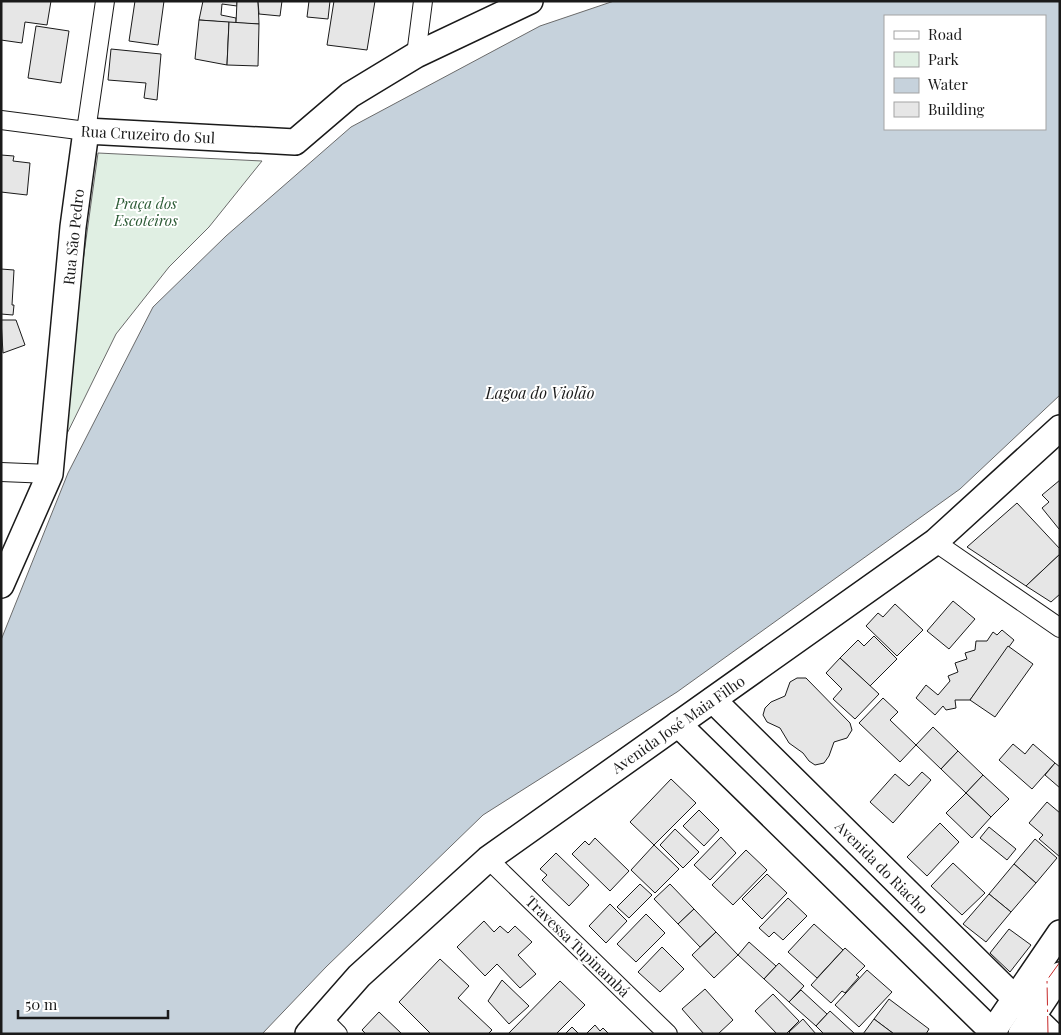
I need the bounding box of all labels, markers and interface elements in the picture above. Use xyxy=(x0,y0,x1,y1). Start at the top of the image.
legend xyxy=(884,15,1046,130)
text: Road xyxy=(928,24,962,44)
text: Park xyxy=(928,49,960,69)
text: Water xyxy=(927,74,968,94)
text: Building xyxy=(928,99,985,119)
street label: Rua Cruzeiro do Sul xyxy=(80,120,216,148)
street label: Rua São Pedro xyxy=(58,188,88,286)
park label: Praça dos Escoteiros xyxy=(113,193,178,230)
water label: Lagoa do Violão xyxy=(484,382,595,403)
street label: Avenida José Maia Filho xyxy=(607,670,749,778)
street label: Avenida do Riacho xyxy=(830,815,933,918)
street label: Travessa Tupinambá xyxy=(521,891,635,1001)
scale bar xyxy=(18,988,168,1020)
text: 50 m xyxy=(25,994,58,1014)

